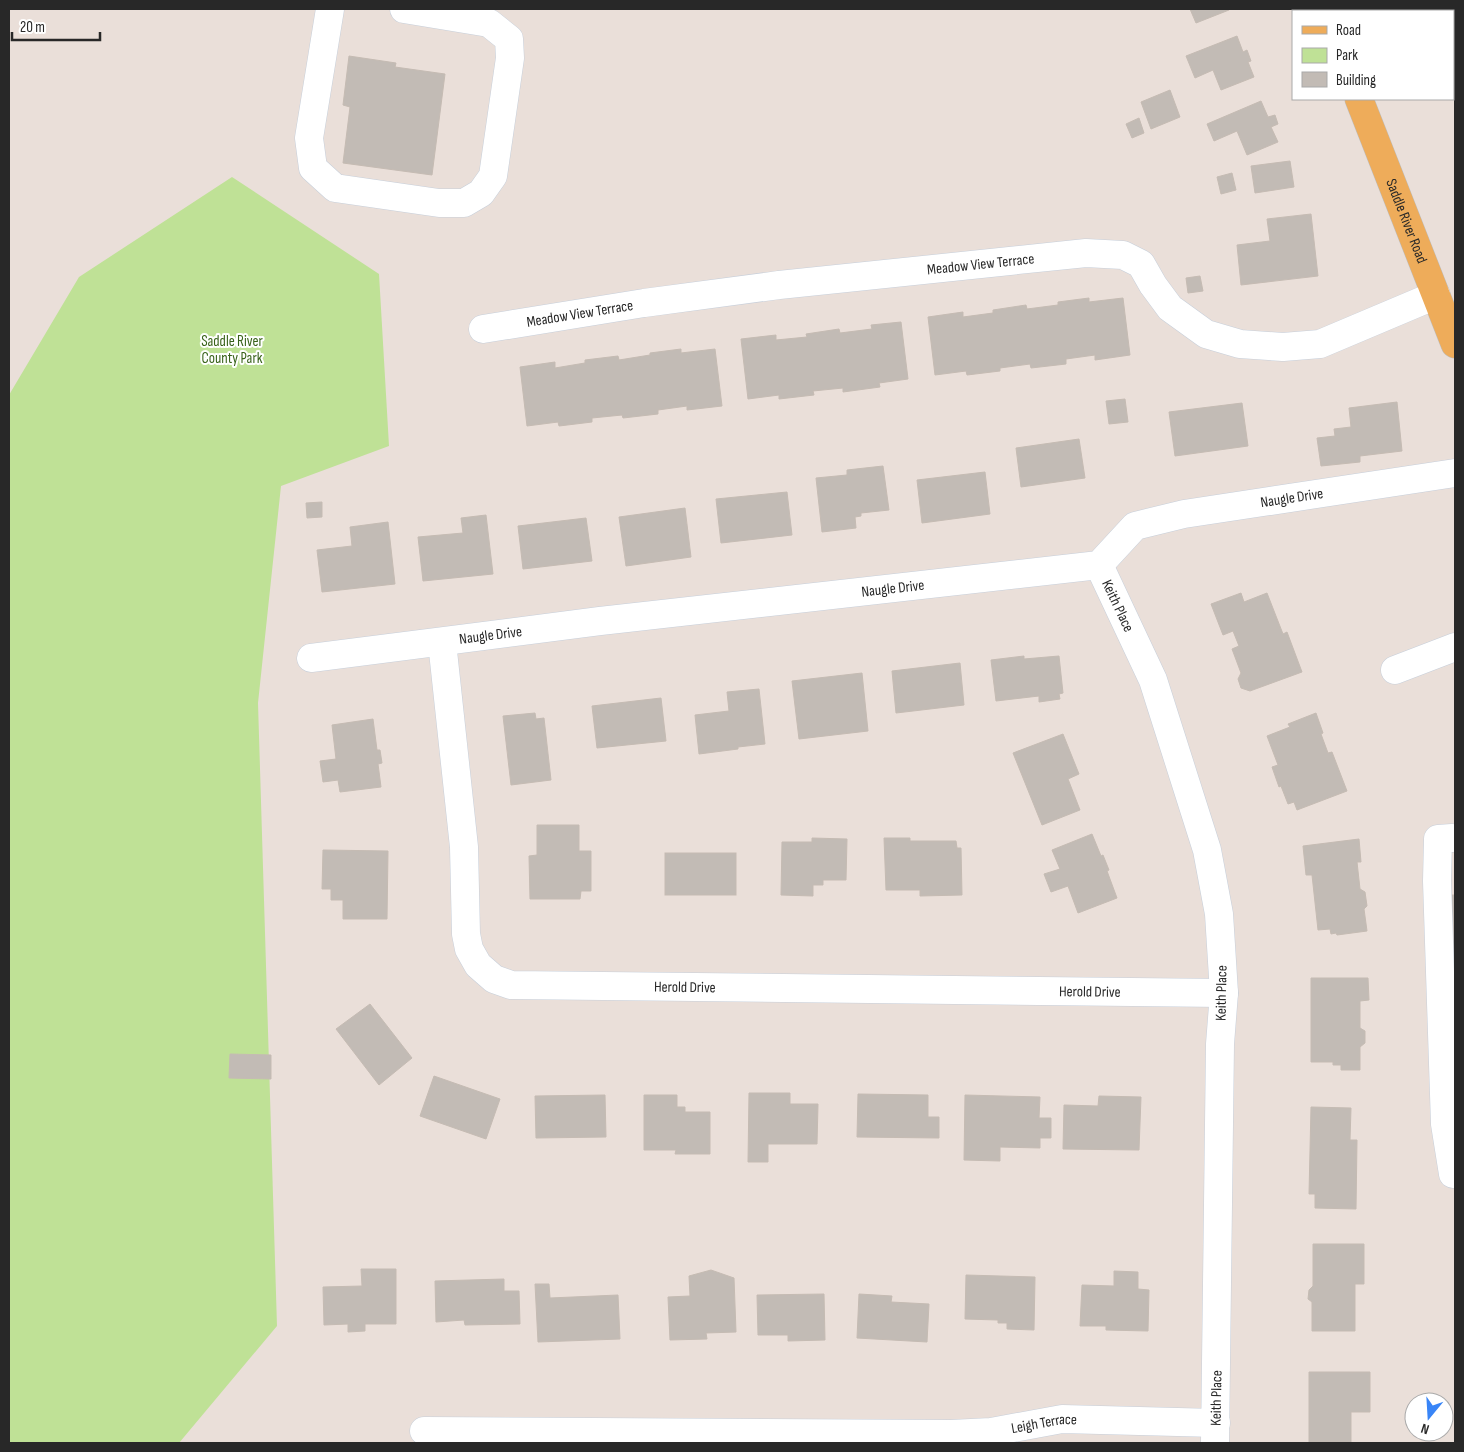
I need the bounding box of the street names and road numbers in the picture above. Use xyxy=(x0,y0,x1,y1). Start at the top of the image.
street label: Saddle River Road xyxy=(1381,176,1431,266)
street label: Meadow View Terrace xyxy=(926,249,1035,280)
street label: Meadow View Terrace xyxy=(525,296,634,332)
street label: Naugle Drive xyxy=(1259,484,1324,512)
street label: Naugle Drive xyxy=(860,576,925,602)
street label: Keith Place xyxy=(1097,577,1138,635)
street label: Naugle Drive xyxy=(458,622,523,649)
street label: Keith Place xyxy=(1212,965,1231,1021)
street label: Herold Drive xyxy=(654,978,716,997)
street label: Herold Drive xyxy=(1059,982,1121,1002)
street label: Keith Place xyxy=(1207,1370,1226,1426)
street label: Leigh Terrace xyxy=(1010,1410,1077,1438)

